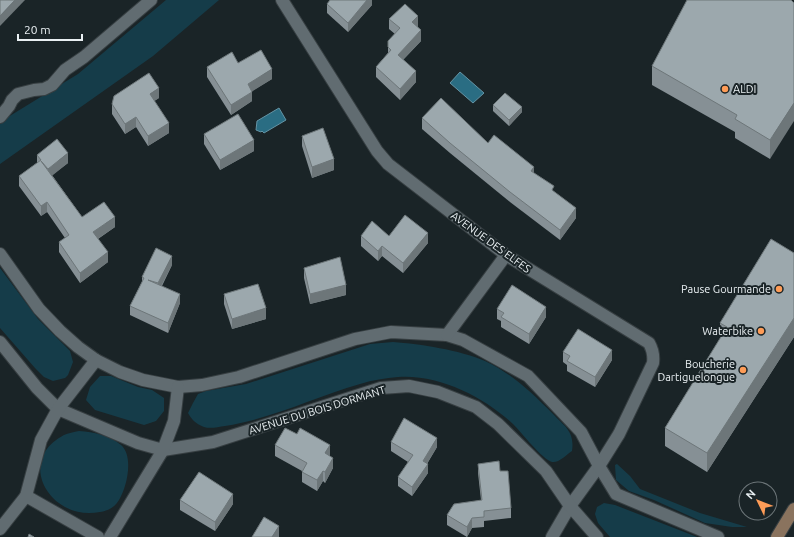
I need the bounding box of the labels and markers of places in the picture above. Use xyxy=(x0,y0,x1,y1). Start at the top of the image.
place label: ALDI xyxy=(733,83,756,95)
marker: ALDI xyxy=(720,84,730,94)
place label: Pause Gourmande xyxy=(681,283,771,295)
marker: Pause Gourmande xyxy=(774,284,784,294)
place label: Waterbike xyxy=(702,325,753,337)
marker: Waterbike xyxy=(756,326,766,336)
place label: Boucherie Dartiguelongue xyxy=(657,358,735,383)
marker: Boucherie Dartiguelongue xyxy=(738,365,748,375)

